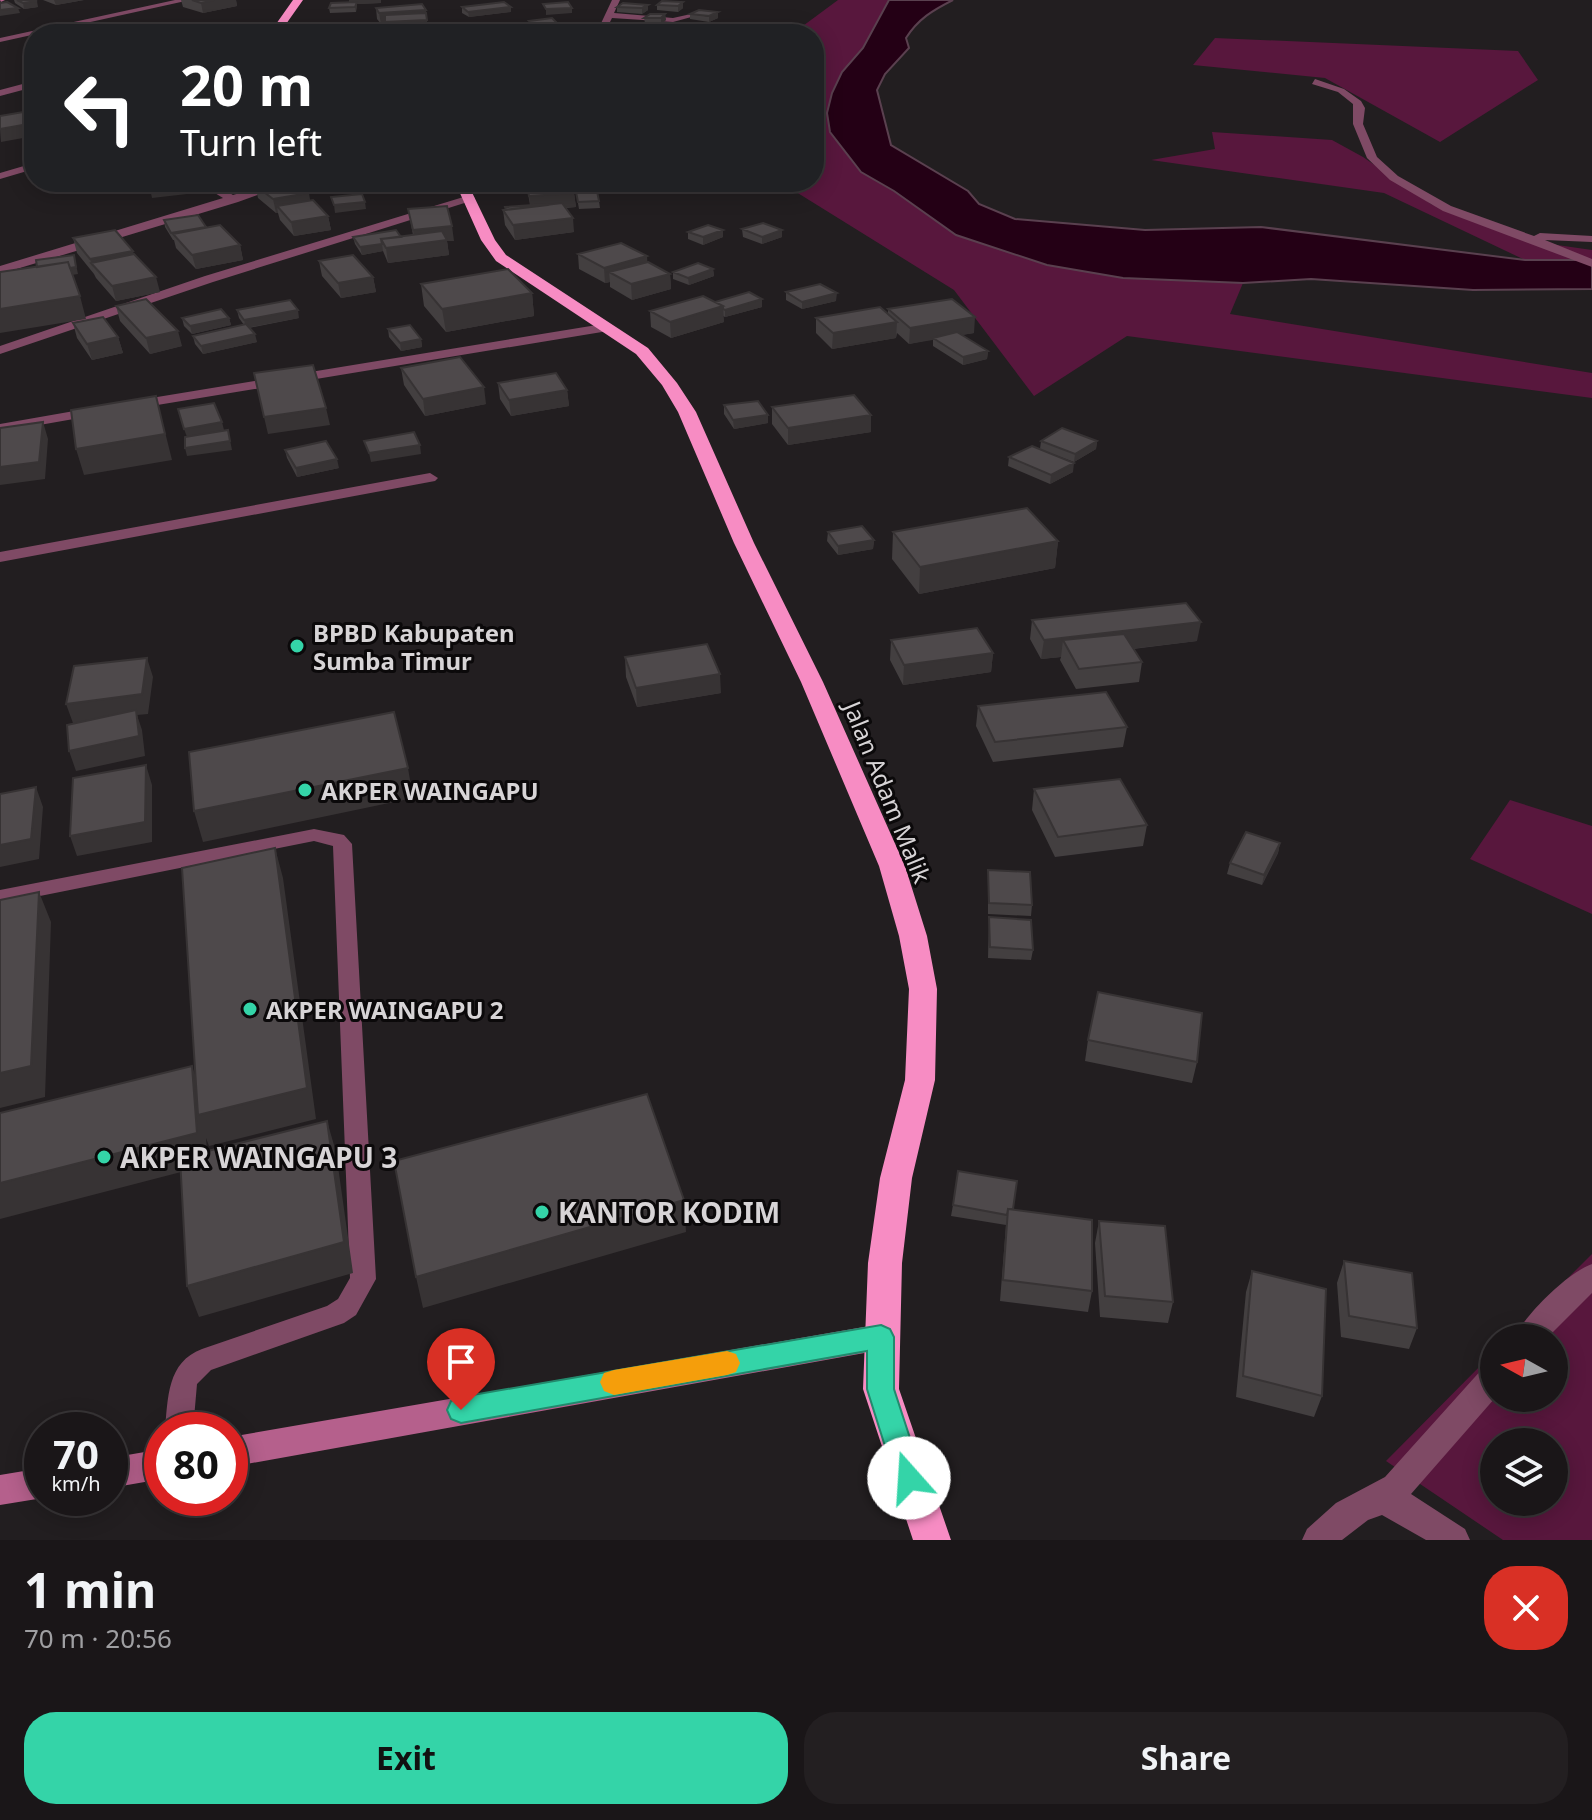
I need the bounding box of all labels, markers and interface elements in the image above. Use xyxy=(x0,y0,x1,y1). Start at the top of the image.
text: 20 m xyxy=(180,46,313,122)
icon: left xyxy=(48,56,152,160)
text: Turn left xyxy=(180,118,322,167)
place label: BPBD Kabupaten Sumba Timur xyxy=(313,616,515,677)
marker: BPBD Kabupaten Sumba Timur xyxy=(288,637,306,655)
street label: Jalan Adam Malik xyxy=(836,694,940,888)
place label: AKPER WAINGAPU xyxy=(321,774,539,807)
marker: AKPER WAINGAPU xyxy=(296,781,314,799)
place label: AKPER WAINGAPU 2 xyxy=(266,993,504,1026)
marker: AKPER WAINGAPU 2 xyxy=(241,1000,259,1018)
place label: AKPER WAINGAPU 3 xyxy=(120,1138,397,1176)
marker: AKPER WAINGAPU 3 xyxy=(95,1148,113,1166)
place label: KANTOR KODIM xyxy=(558,1193,780,1231)
marker: KANTOR KODIM xyxy=(533,1203,551,1221)
north arrow xyxy=(1480,1324,1568,1412)
map controls xyxy=(1480,1324,1568,1516)
pin xyxy=(427,1328,495,1410)
icon: arrive xyxy=(439,1340,483,1384)
speed limit sign: 80 xyxy=(144,1412,248,1516)
text: 70 xyxy=(53,1426,99,1481)
button: layers xyxy=(1480,1428,1568,1516)
position arrow xyxy=(867,1436,951,1520)
text: km/h xyxy=(51,1470,101,1497)
text: 1 min xyxy=(24,1557,156,1622)
button: close xyxy=(1484,1566,1568,1650)
text: 70 m · 20:56 xyxy=(24,1620,172,1656)
button: Exit xyxy=(24,1712,788,1804)
button: Share xyxy=(804,1712,1568,1804)

